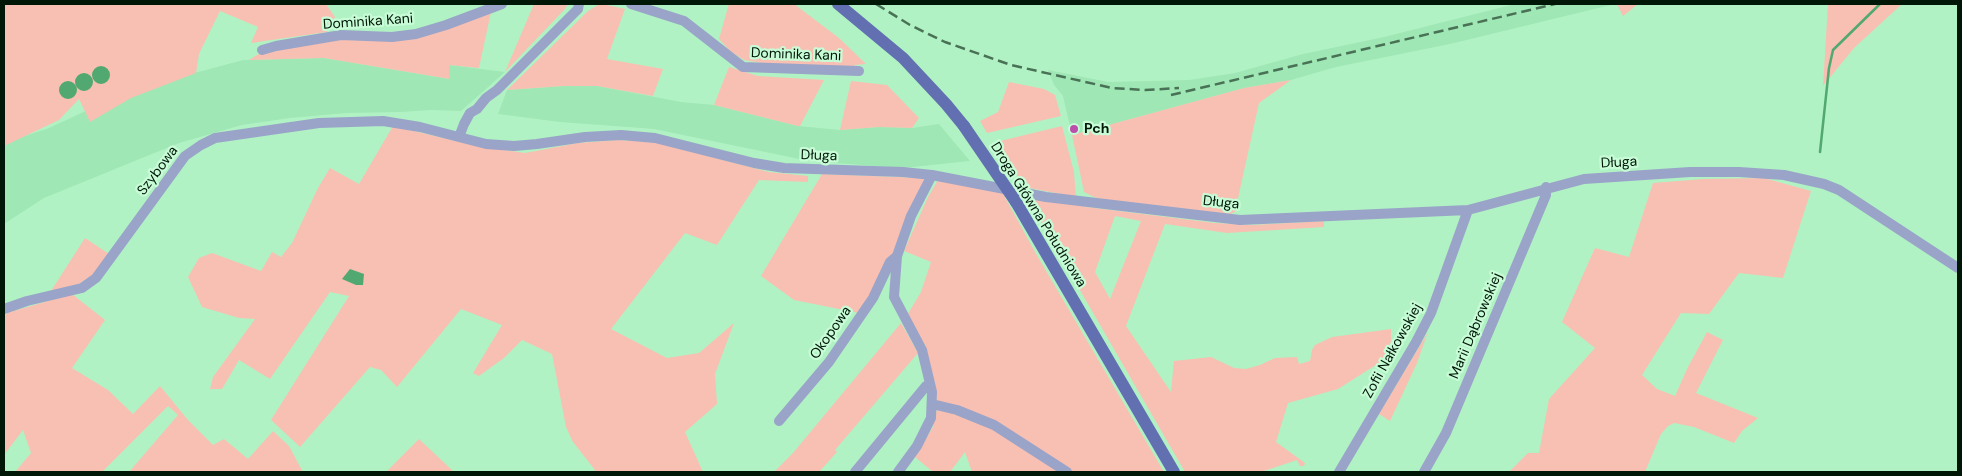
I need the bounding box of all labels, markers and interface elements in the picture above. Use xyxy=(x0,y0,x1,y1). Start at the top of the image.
street label: Dominika Kani xyxy=(322,10,414,34)
street label: Dominika Kani xyxy=(751,45,841,65)
place label: Pch xyxy=(1084,121,1109,137)
marker: Pch xyxy=(1068,123,1080,135)
street label: Droga Główna Południowa xyxy=(986,139,1090,291)
street label: Szybowa xyxy=(134,143,182,199)
street label: Długa xyxy=(800,147,838,165)
street label: Długa xyxy=(1600,154,1638,172)
street label: Długa xyxy=(1202,193,1240,213)
street label: Marii Dąbrowskiej xyxy=(1446,270,1506,382)
street label: Zofii Nałkowskiej xyxy=(1360,301,1426,401)
street label: Okopowa xyxy=(807,303,855,363)

